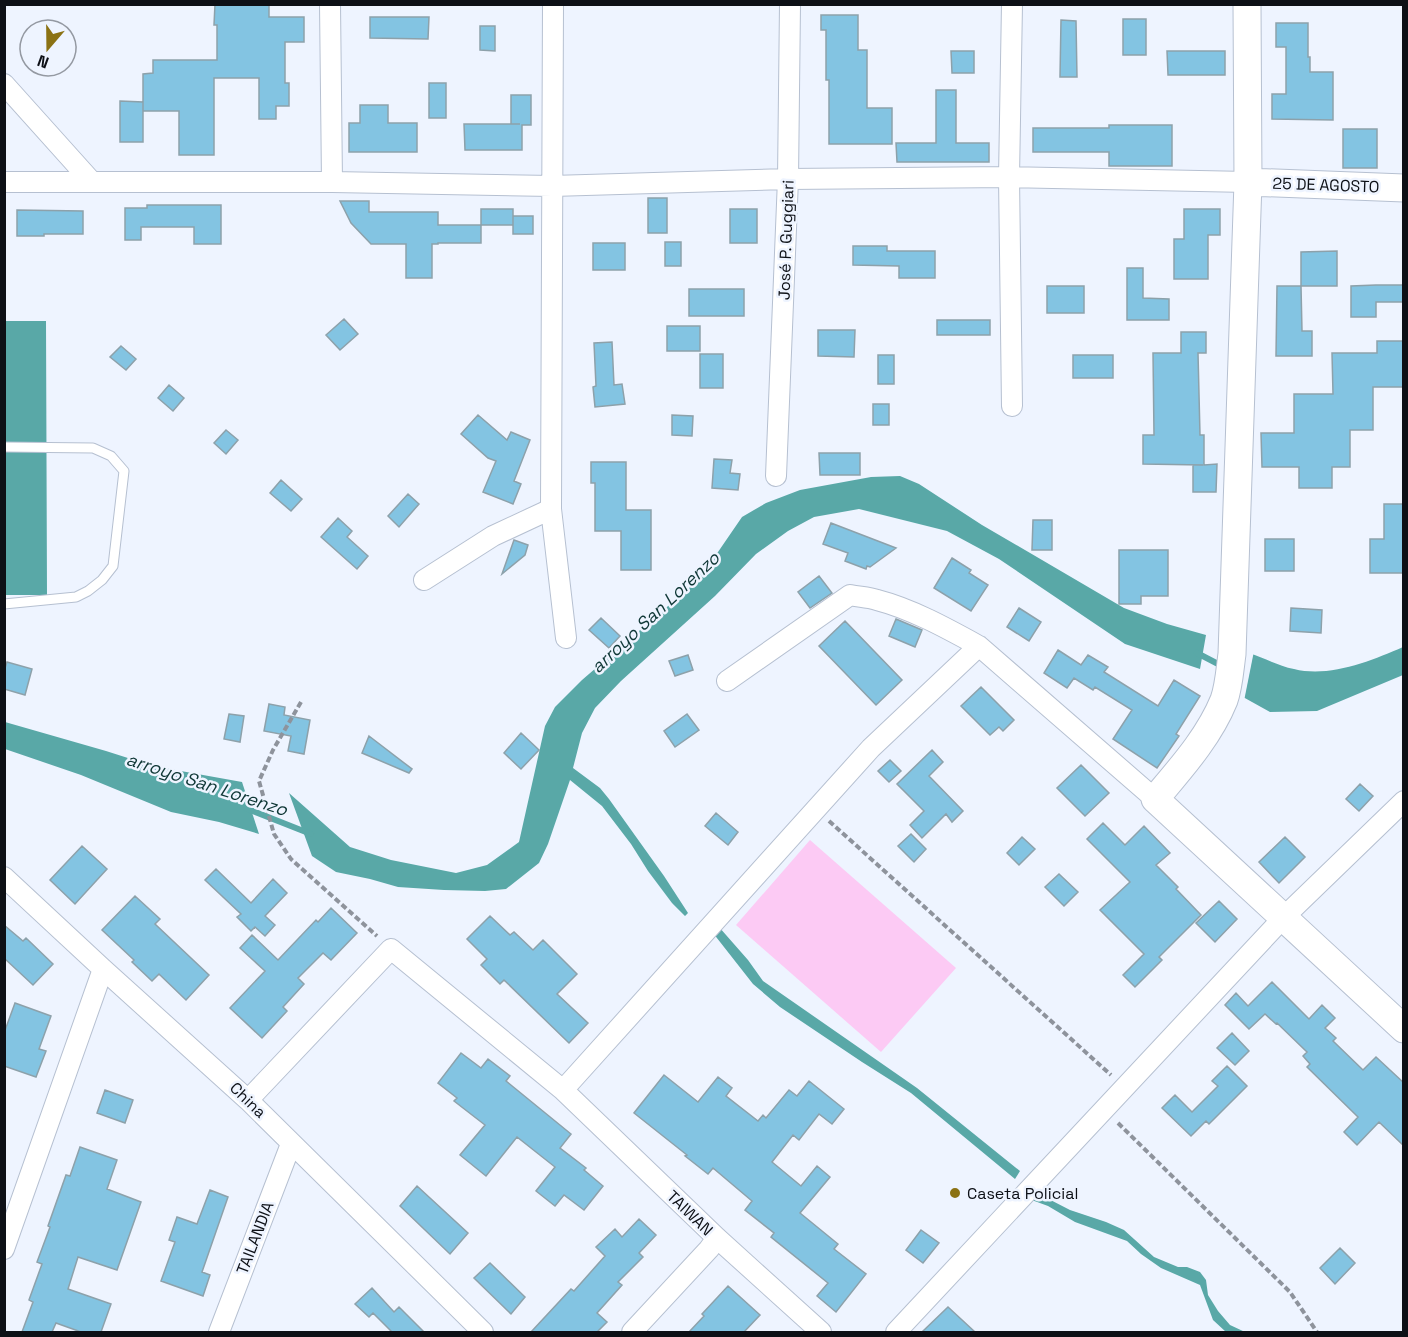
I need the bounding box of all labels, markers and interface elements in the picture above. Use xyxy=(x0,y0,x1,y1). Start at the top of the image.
north arrow xyxy=(18,18,78,78)
text: N xyxy=(34,50,52,73)
street label: 25 DE AGOSTO xyxy=(1272,173,1380,197)
street label: José P. Guggiari xyxy=(773,179,799,301)
water label: arroyo San Lorenzo xyxy=(586,546,725,678)
water label: arroyo San Lorenzo xyxy=(124,747,291,821)
street label: China xyxy=(225,1078,271,1122)
place label: Caseta Policial xyxy=(967,1183,1078,1204)
street label: TAIWAN xyxy=(662,1186,718,1240)
marker: Caseta Policial xyxy=(948,1186,962,1200)
street label: TAILANDIA xyxy=(232,1199,278,1277)

